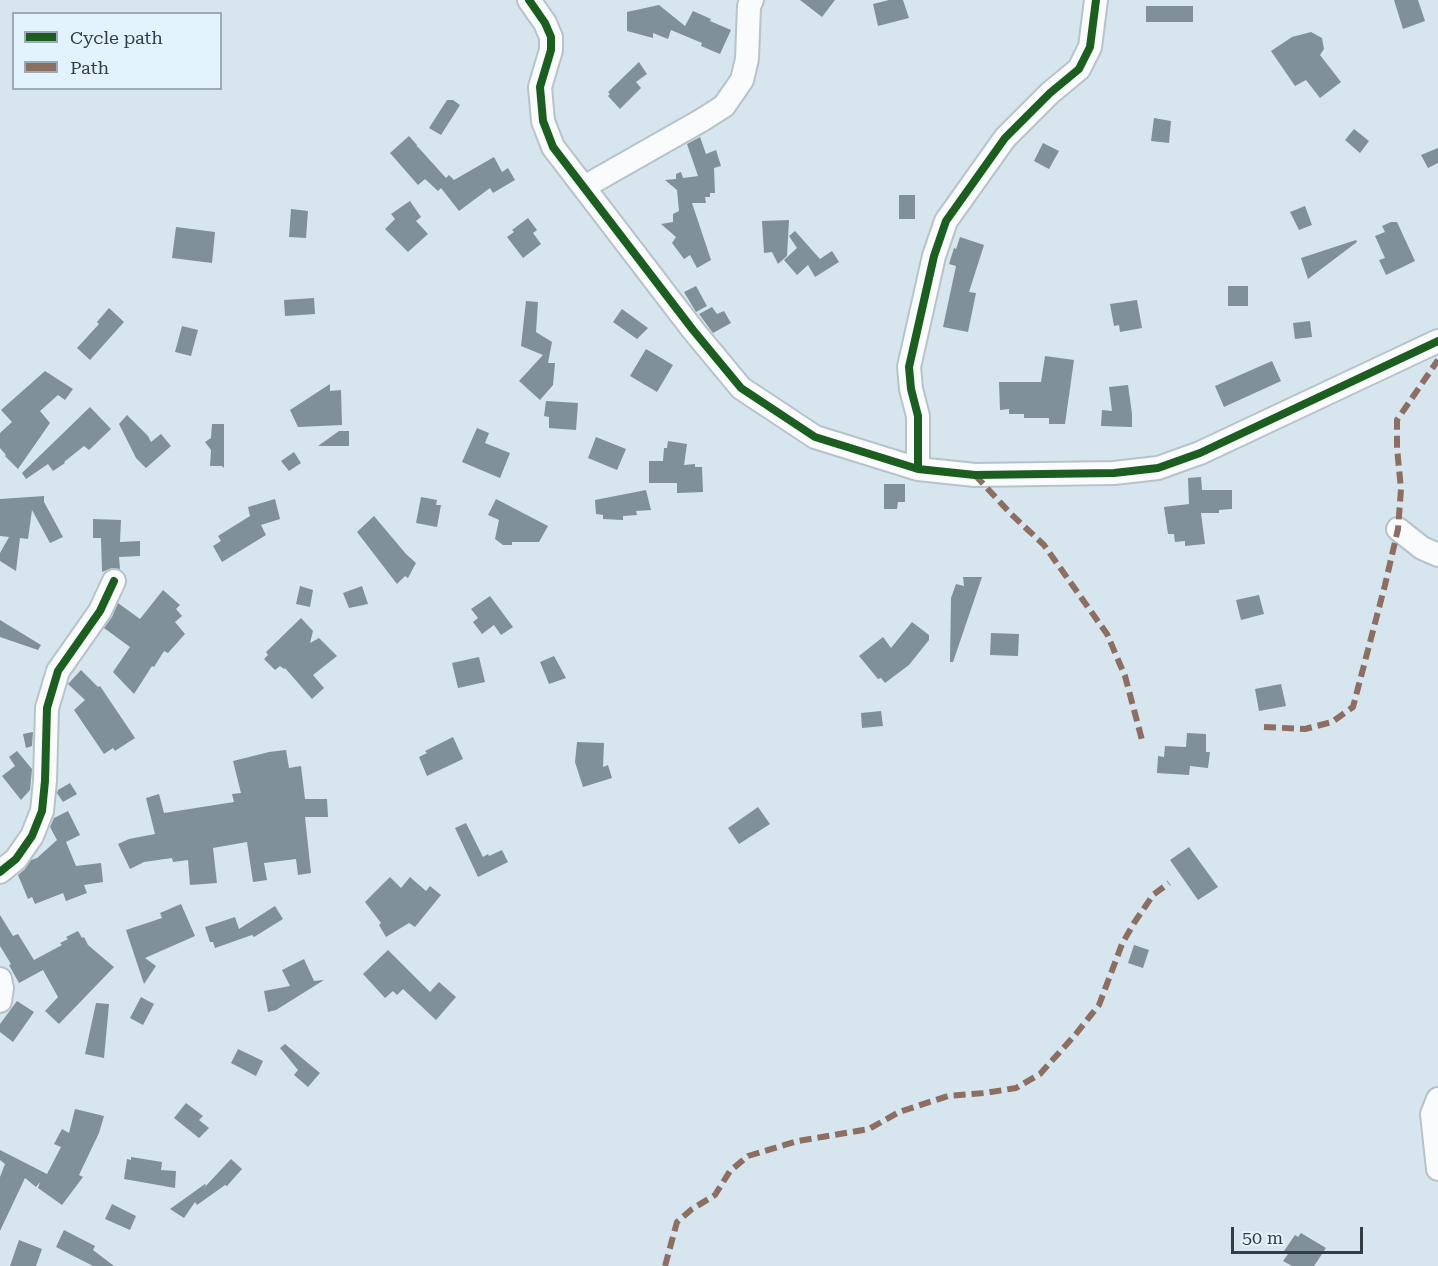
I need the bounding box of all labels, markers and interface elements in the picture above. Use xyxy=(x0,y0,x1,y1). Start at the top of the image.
legend xyxy=(12,12,222,90)
text: Cycle path xyxy=(70,27,163,48)
text: Path xyxy=(70,57,109,78)
scale bar xyxy=(1234,1215,1366,1253)
text: 50 m xyxy=(1242,1227,1283,1248)

